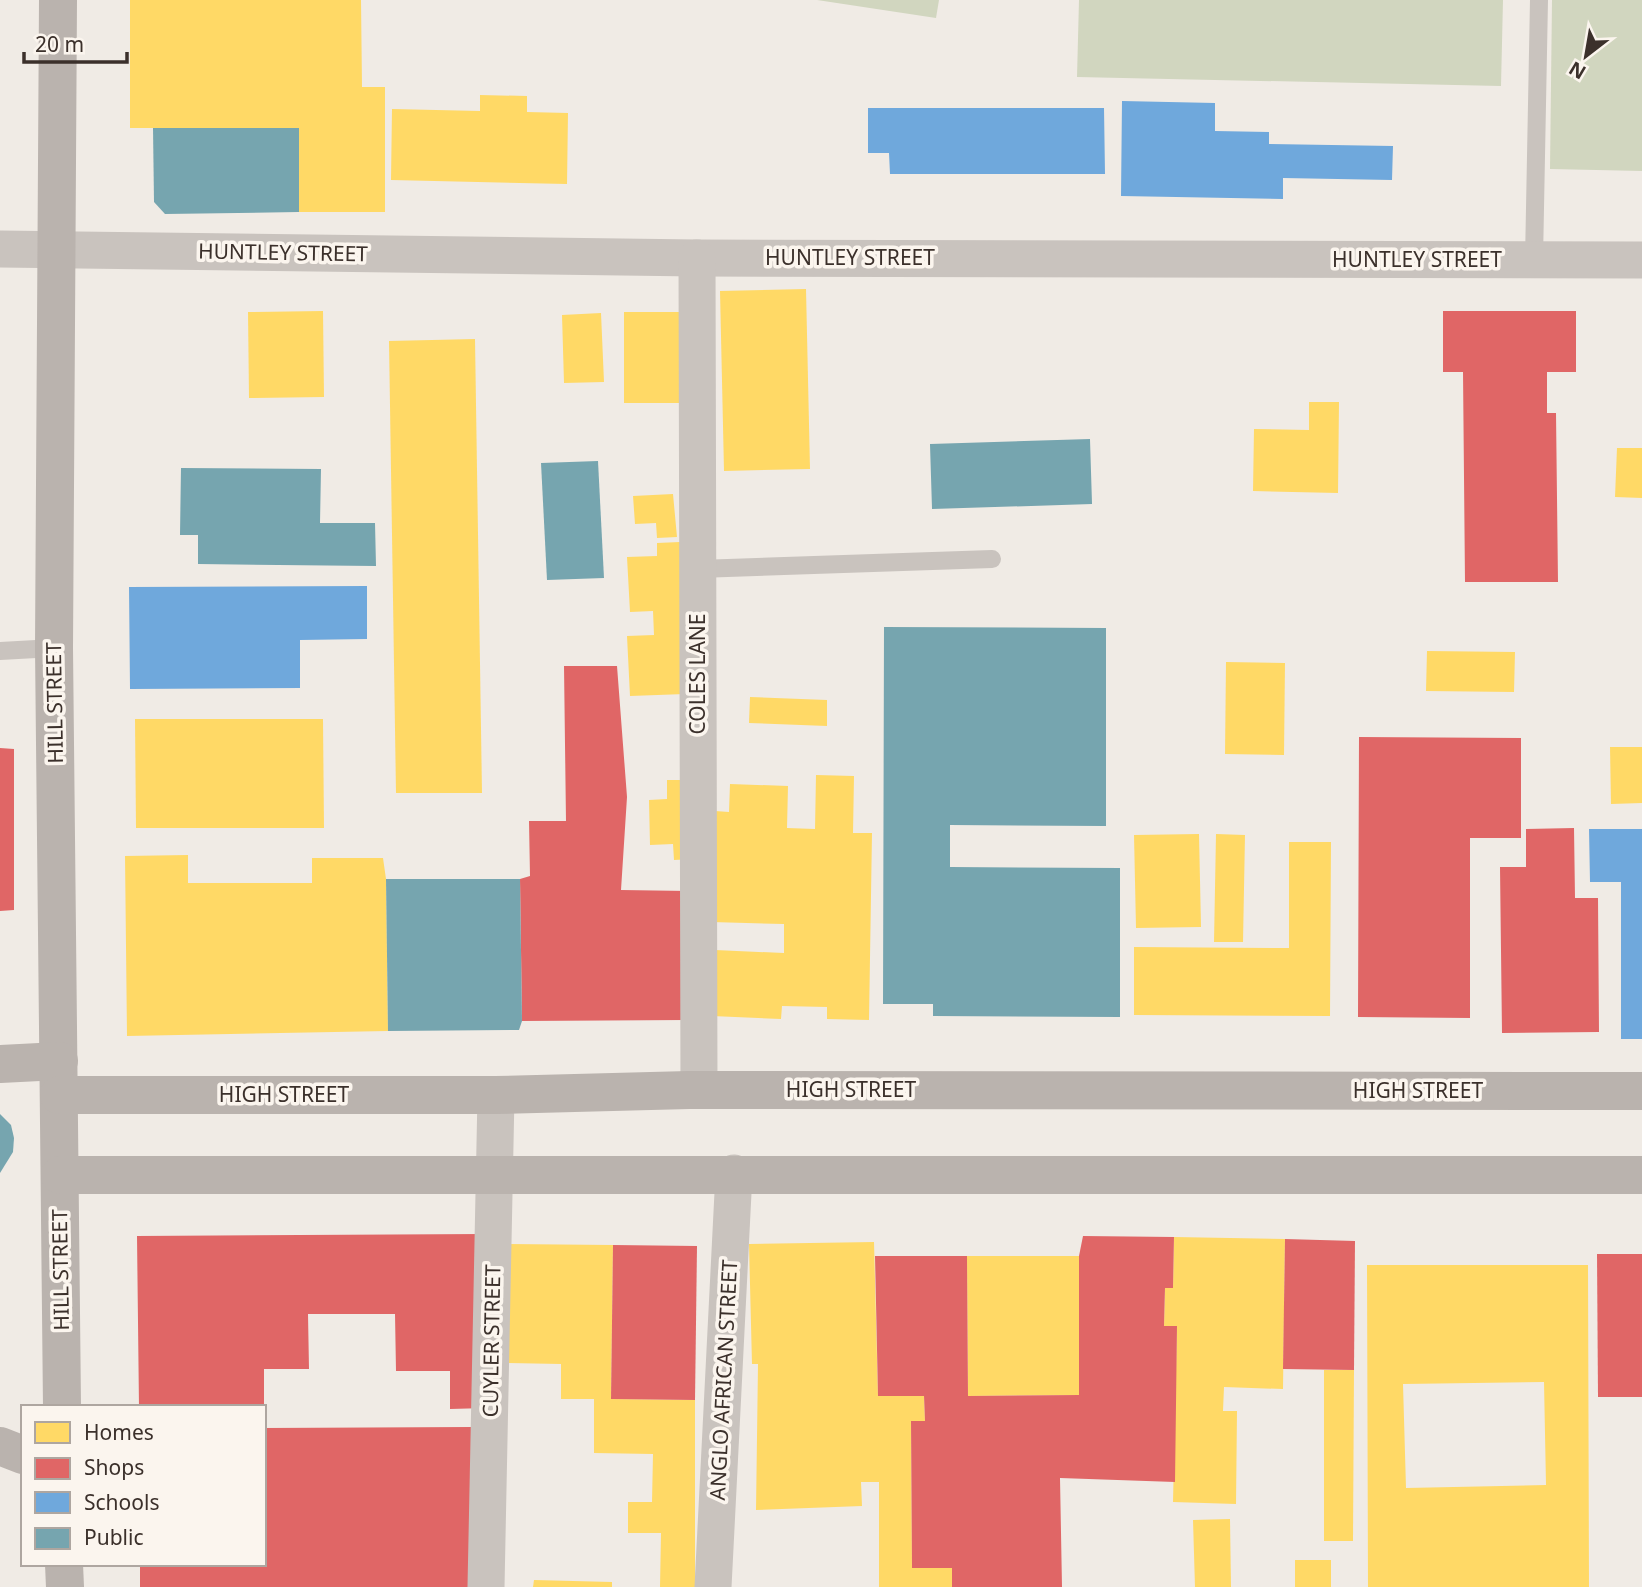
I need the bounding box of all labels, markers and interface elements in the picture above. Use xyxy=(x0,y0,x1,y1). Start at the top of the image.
scale bar xyxy=(24,21,128,65)
north arrow xyxy=(1551,21,1621,91)
text: 20 m xyxy=(35,30,84,58)
text: N xyxy=(1564,55,1591,86)
street label: HUNTLEY STREET xyxy=(198,237,369,267)
street label: HUNTLEY STREET xyxy=(765,243,935,271)
street label: HUNTLEY STREET xyxy=(1332,245,1502,273)
street label: COLES LANE xyxy=(683,614,711,734)
street label: HILL STREET xyxy=(39,642,69,764)
street label: HIGH STREET xyxy=(786,1075,916,1103)
street label: HIGH STREET xyxy=(1353,1076,1483,1104)
street label: HIGH STREET xyxy=(219,1080,349,1108)
street label: HILL STREET xyxy=(45,1209,75,1331)
street label: ANGLO AFRICAN STREET xyxy=(703,1259,743,1501)
street label: CUYLER STREET xyxy=(476,1264,506,1418)
legend xyxy=(21,1405,266,1566)
text: Homes xyxy=(84,1418,154,1446)
text: Shops xyxy=(84,1453,144,1481)
text: Schools xyxy=(84,1488,159,1516)
text: Public xyxy=(84,1523,144,1551)

